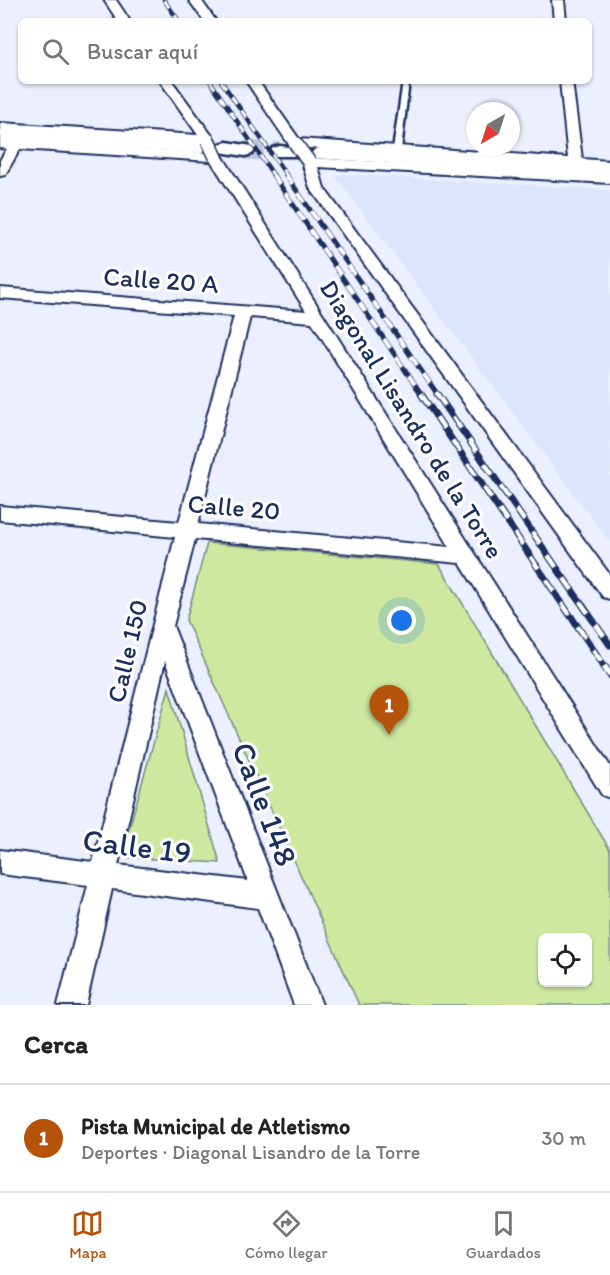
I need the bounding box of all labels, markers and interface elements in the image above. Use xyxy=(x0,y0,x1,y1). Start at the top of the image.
search box xyxy=(18,18,592,84)
icon: search xyxy=(39,35,72,68)
text: Buscar aquí xyxy=(87,38,198,65)
north arrow xyxy=(466,102,520,156)
street label: Calle 20 A xyxy=(102,260,220,300)
street label: Diagonal Lisandro de la Torre xyxy=(313,274,511,564)
street label: Calle 20 xyxy=(186,487,282,527)
street label: Calle 150 xyxy=(100,596,154,706)
your location xyxy=(387,606,416,635)
pin: 1 xyxy=(370,686,408,735)
street label: Calle 148 xyxy=(224,737,306,871)
street label: Calle 19 xyxy=(80,820,194,872)
map controls xyxy=(538,933,592,987)
button: locate xyxy=(538,933,592,987)
text: Cerca xyxy=(24,1028,88,1060)
text: Pista Municipal de Atletismo xyxy=(81,1113,350,1140)
text: 1 xyxy=(39,1126,48,1150)
text: 30 m xyxy=(541,1126,586,1150)
text: Deportes · Diagonal Lisandro de la Torre xyxy=(81,1140,420,1164)
tab: Mapa xyxy=(69,1207,106,1262)
tab: Cómo llegar xyxy=(245,1207,328,1262)
tab: Guardados xyxy=(466,1207,541,1262)

